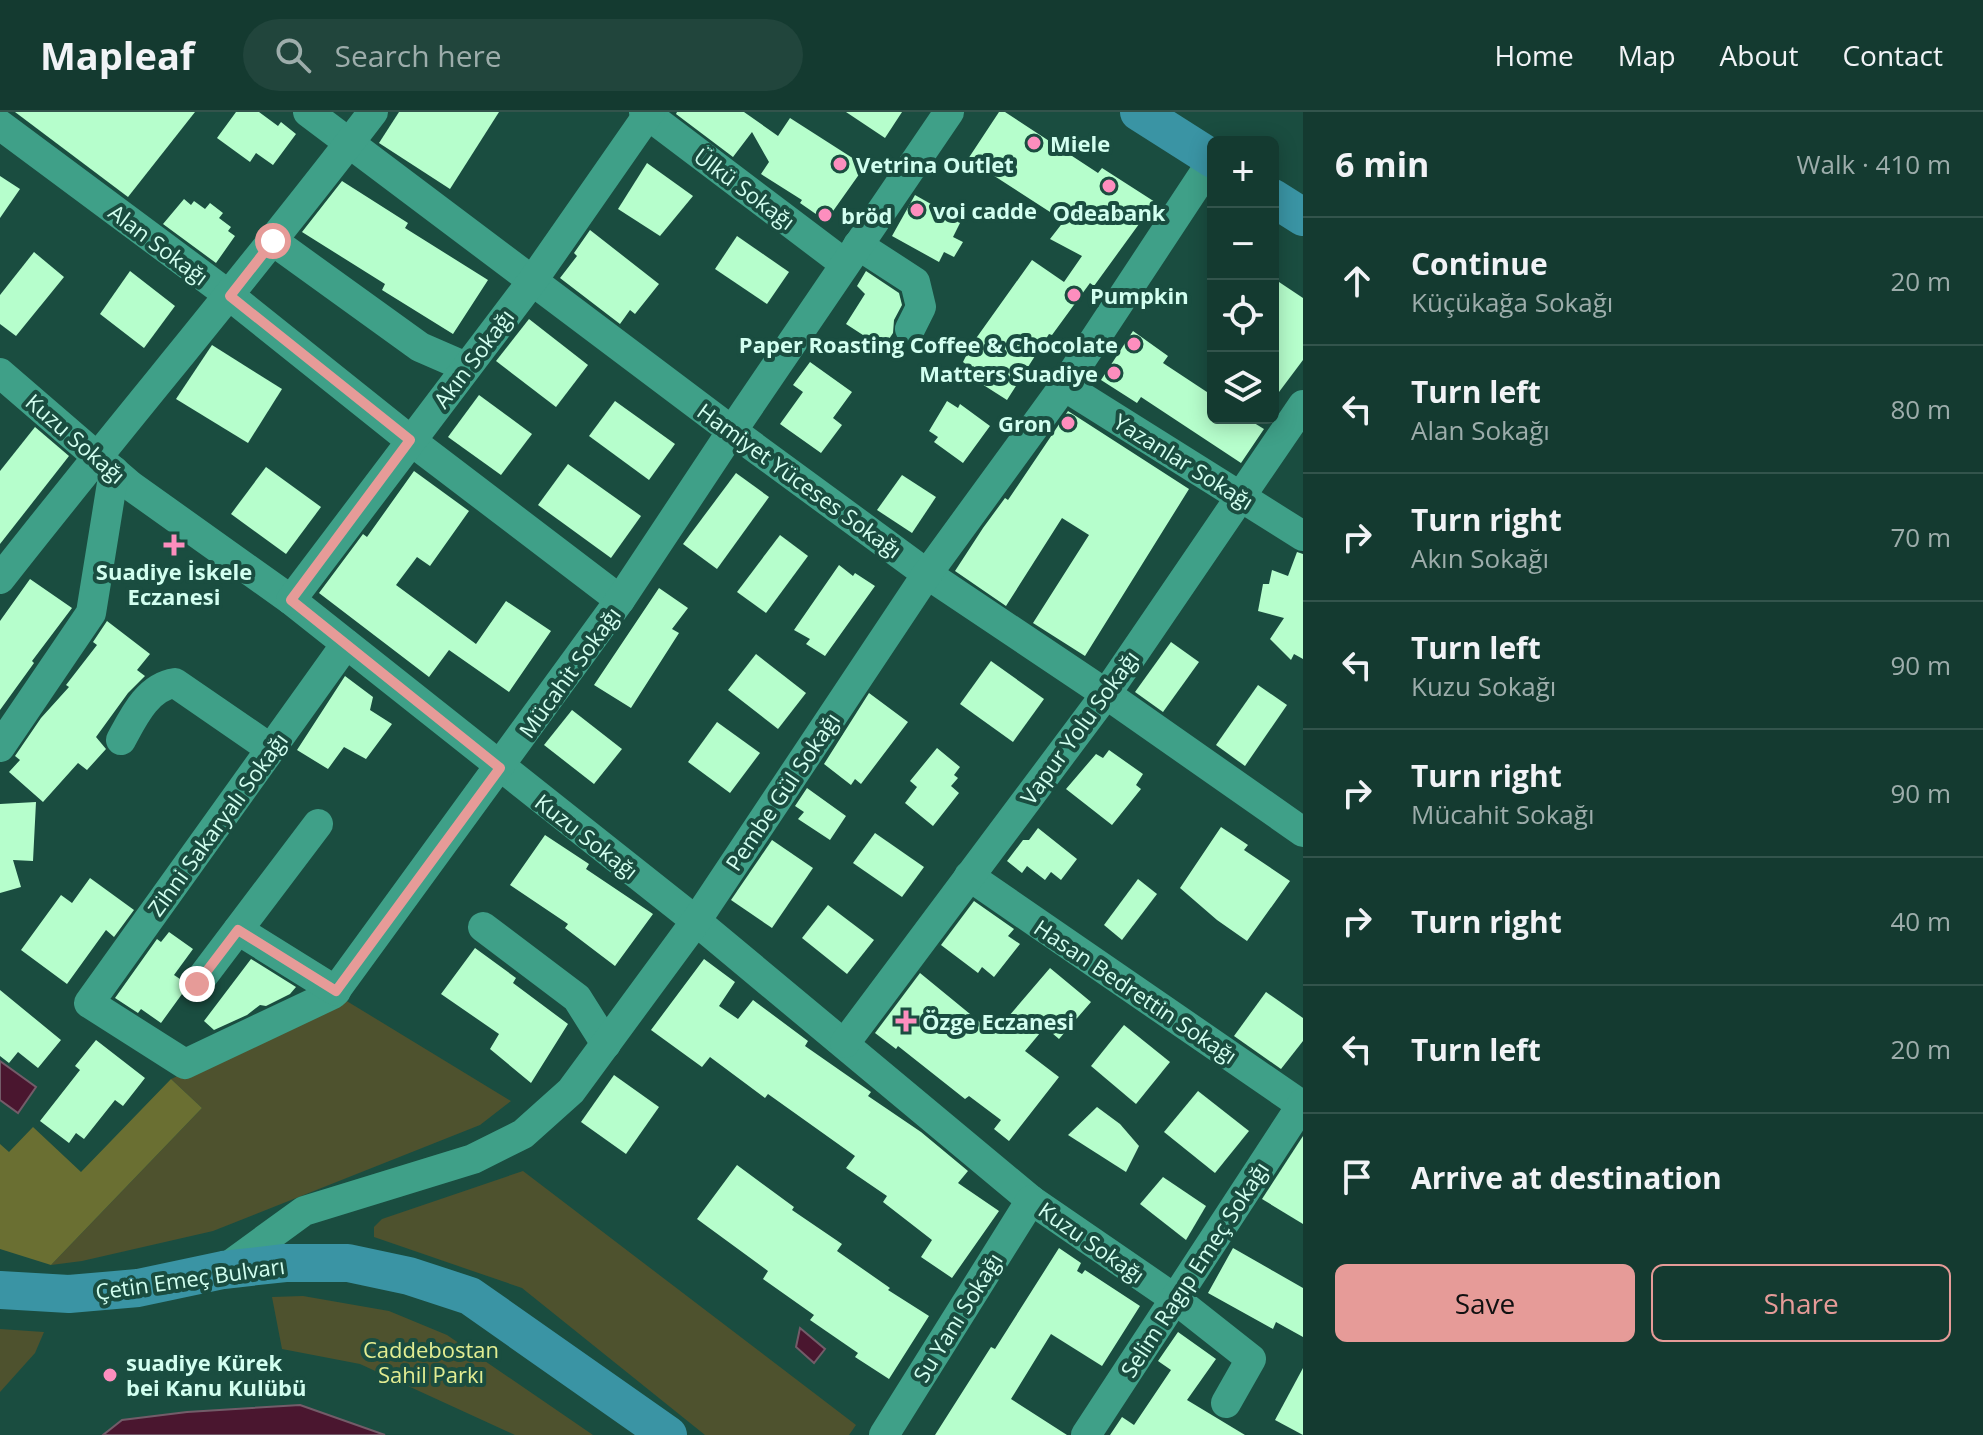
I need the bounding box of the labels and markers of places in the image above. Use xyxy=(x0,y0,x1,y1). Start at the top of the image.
place label: Miele xyxy=(1050,128,1110,158)
marker: Miele xyxy=(1025,134,1043,152)
place label: Vetrina Outlet xyxy=(856,149,1014,179)
marker: Vetrina Outlet xyxy=(831,155,849,173)
marker: Odeabank xyxy=(1100,177,1118,195)
place label: voi cadde xyxy=(933,195,1037,225)
place label: Odeabank xyxy=(1052,197,1166,227)
place label: bröd xyxy=(841,200,892,230)
marker: voi cadde xyxy=(908,201,926,219)
marker: bröd xyxy=(816,206,834,224)
place label: Pumpkin xyxy=(1090,280,1189,310)
marker: Pumpkin xyxy=(1065,286,1083,304)
place label: Paper Roasting Coffee & Chocolate xyxy=(739,329,1118,359)
marker: Paper Roasting Coffee & Chocolate xyxy=(1125,335,1143,353)
place label: Matters Suadiye xyxy=(919,358,1098,388)
marker: Matters Suadiye xyxy=(1105,364,1123,382)
place label: Gron xyxy=(998,408,1052,438)
marker: Gron xyxy=(1059,414,1077,432)
marker: Suadiye İskele Eczanesi xyxy=(165,536,183,554)
place label: Suadiye İskele Eczanesi xyxy=(96,556,252,611)
place label: Özge Eczanesi xyxy=(922,1006,1074,1036)
marker: Özge Eczanesi xyxy=(897,1012,915,1030)
place label: suadiye Kürek bei Kanu Kulübü xyxy=(126,1347,307,1402)
marker: suadiye Kürek bei Kanu Kulübü xyxy=(101,1366,119,1384)

